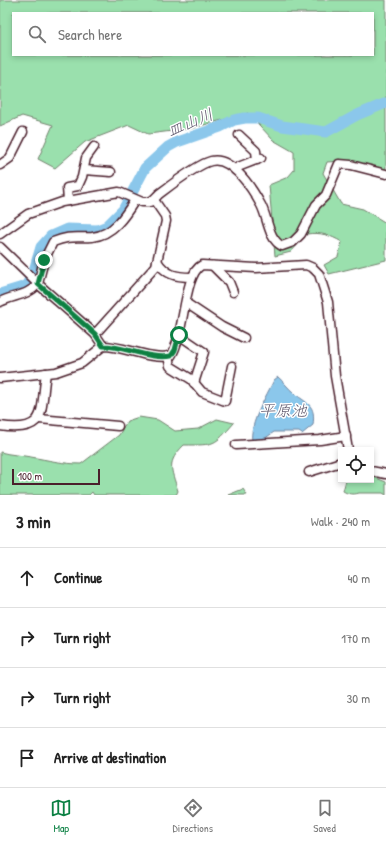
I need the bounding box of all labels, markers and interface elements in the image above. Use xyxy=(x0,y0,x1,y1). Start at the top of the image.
search box xyxy=(12,12,374,56)
icon: search xyxy=(26,23,48,45)
text: Search here xyxy=(58,24,122,45)
water label: 皿山川 xyxy=(164,102,216,142)
route end xyxy=(35,251,53,269)
route start xyxy=(170,326,188,344)
water label: 平原池 xyxy=(259,399,308,421)
map controls xyxy=(338,447,374,483)
button: locate xyxy=(338,447,374,483)
scale bar xyxy=(12,467,100,486)
text: 100 m xyxy=(18,469,42,483)
text: 3 min xyxy=(16,510,51,533)
text: Walk · 240 m xyxy=(311,512,370,530)
icon: ahead xyxy=(16,567,38,589)
text: Continue xyxy=(54,567,102,588)
text: 40 m xyxy=(347,569,370,587)
icon: right xyxy=(16,627,38,649)
text: Turn right xyxy=(54,627,110,648)
text: 170 m xyxy=(341,629,370,647)
icon: right xyxy=(16,687,38,709)
text: Turn right xyxy=(54,687,110,708)
text: 30 m xyxy=(347,689,370,707)
icon: arrive xyxy=(16,747,38,769)
text: Arrive at destination xyxy=(54,747,166,768)
tab: Map xyxy=(50,797,72,835)
tab: Directions xyxy=(173,797,213,835)
tab: Saved xyxy=(313,797,336,835)

